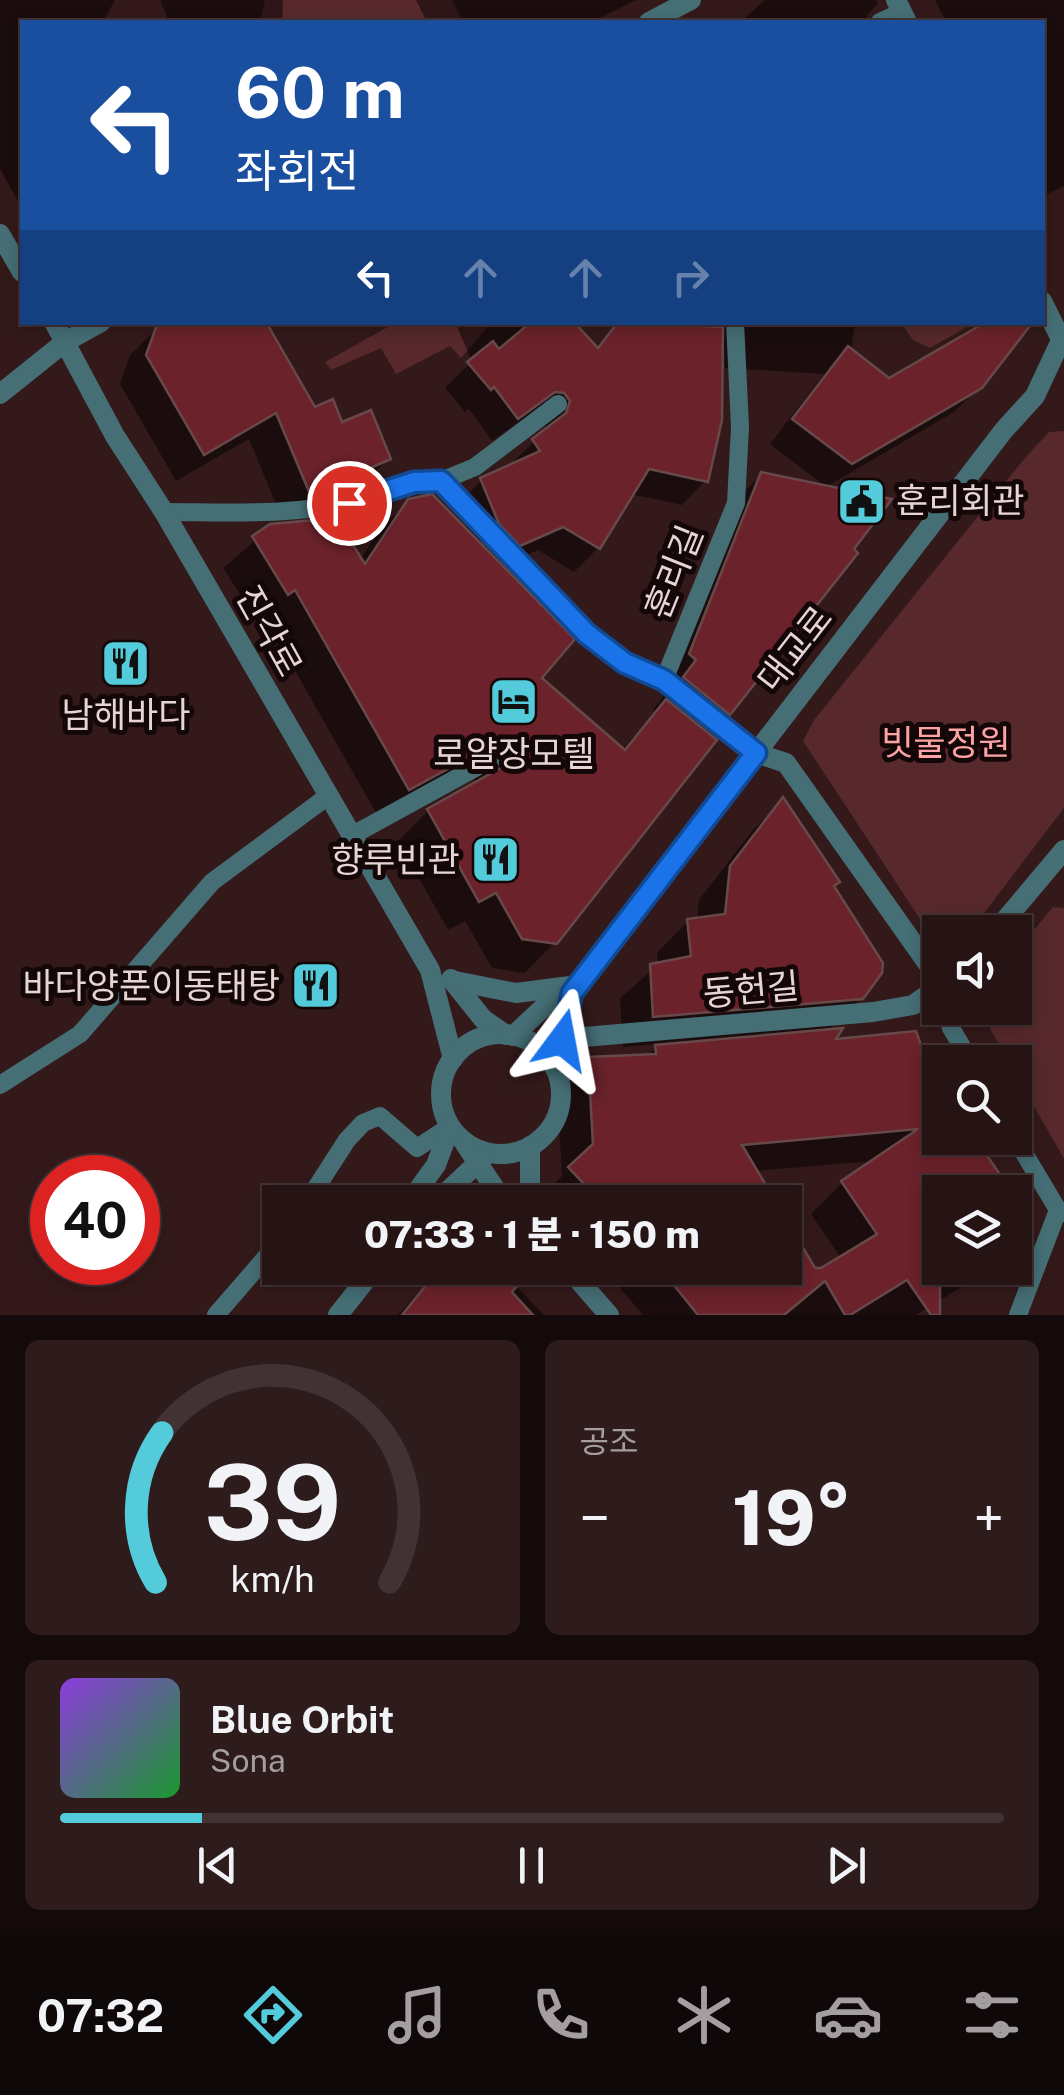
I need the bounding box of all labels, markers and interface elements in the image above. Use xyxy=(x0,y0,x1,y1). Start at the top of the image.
text: 60 m xyxy=(235,51,405,134)
icon: left xyxy=(70,60,200,190)
text: 좌회전 xyxy=(235,144,359,197)
icon: left xyxy=(348,250,403,305)
icon: ahead xyxy=(453,250,508,305)
icon: ahead xyxy=(558,250,613,305)
icon: right xyxy=(663,250,718,305)
pin xyxy=(307,461,392,546)
public building icon: 훈리회관 xyxy=(835,475,887,527)
icon: arrive xyxy=(322,476,377,531)
place label: 훈리회관 xyxy=(896,480,1025,521)
street label: 훈리길 xyxy=(636,519,711,624)
street label: 진각로 xyxy=(228,579,311,683)
street label: 대교로 xyxy=(749,598,840,699)
restaurant icon: 남해바다 xyxy=(100,637,152,689)
hotel icon: 로얄장모텔 xyxy=(488,676,540,728)
place label: 남해바다 xyxy=(62,694,190,735)
park label: 빗물정원 xyxy=(882,722,1010,763)
place label: 로얄장모텔 xyxy=(433,733,595,774)
restaurant icon: 향루빈관 xyxy=(469,834,521,886)
place label: 향루빈관 xyxy=(331,839,460,880)
map controls xyxy=(922,915,1032,1285)
button: sound xyxy=(922,915,1032,1025)
restaurant icon: 바다양푼이동태탕 xyxy=(289,960,341,1012)
place label: 바다양푼이동태탕 xyxy=(22,965,280,1006)
street label: 동헌길 xyxy=(701,965,801,1014)
position arrow xyxy=(510,988,614,1092)
button: search xyxy=(922,1045,1032,1155)
speed limit sign: 40 xyxy=(30,1155,160,1285)
button: layers xyxy=(922,1175,1032,1285)
text: 07:33 · 1 분 · 150 m xyxy=(364,1212,700,1257)
text: 공조 xyxy=(580,1423,638,1460)
text: 39 xyxy=(204,1441,341,1563)
text: 19° xyxy=(732,1474,851,1562)
text: − xyxy=(580,1486,610,1550)
text: + xyxy=(974,1486,1004,1550)
text: km/h xyxy=(230,1558,314,1600)
text: Blue Orbit xyxy=(210,1697,394,1742)
text: Sona xyxy=(210,1742,286,1779)
icon: previous xyxy=(190,1838,245,1893)
icon: pause xyxy=(504,1838,559,1893)
icon: next xyxy=(819,1838,874,1893)
icon: directions xyxy=(238,1980,308,2050)
icon: music xyxy=(382,1980,452,2050)
icon: phone xyxy=(526,1980,596,2050)
icon: climate xyxy=(669,1980,739,2050)
icon: car xyxy=(813,1980,883,2050)
icon: filters xyxy=(957,1980,1027,2050)
text: 07:32 xyxy=(37,1989,164,2042)

